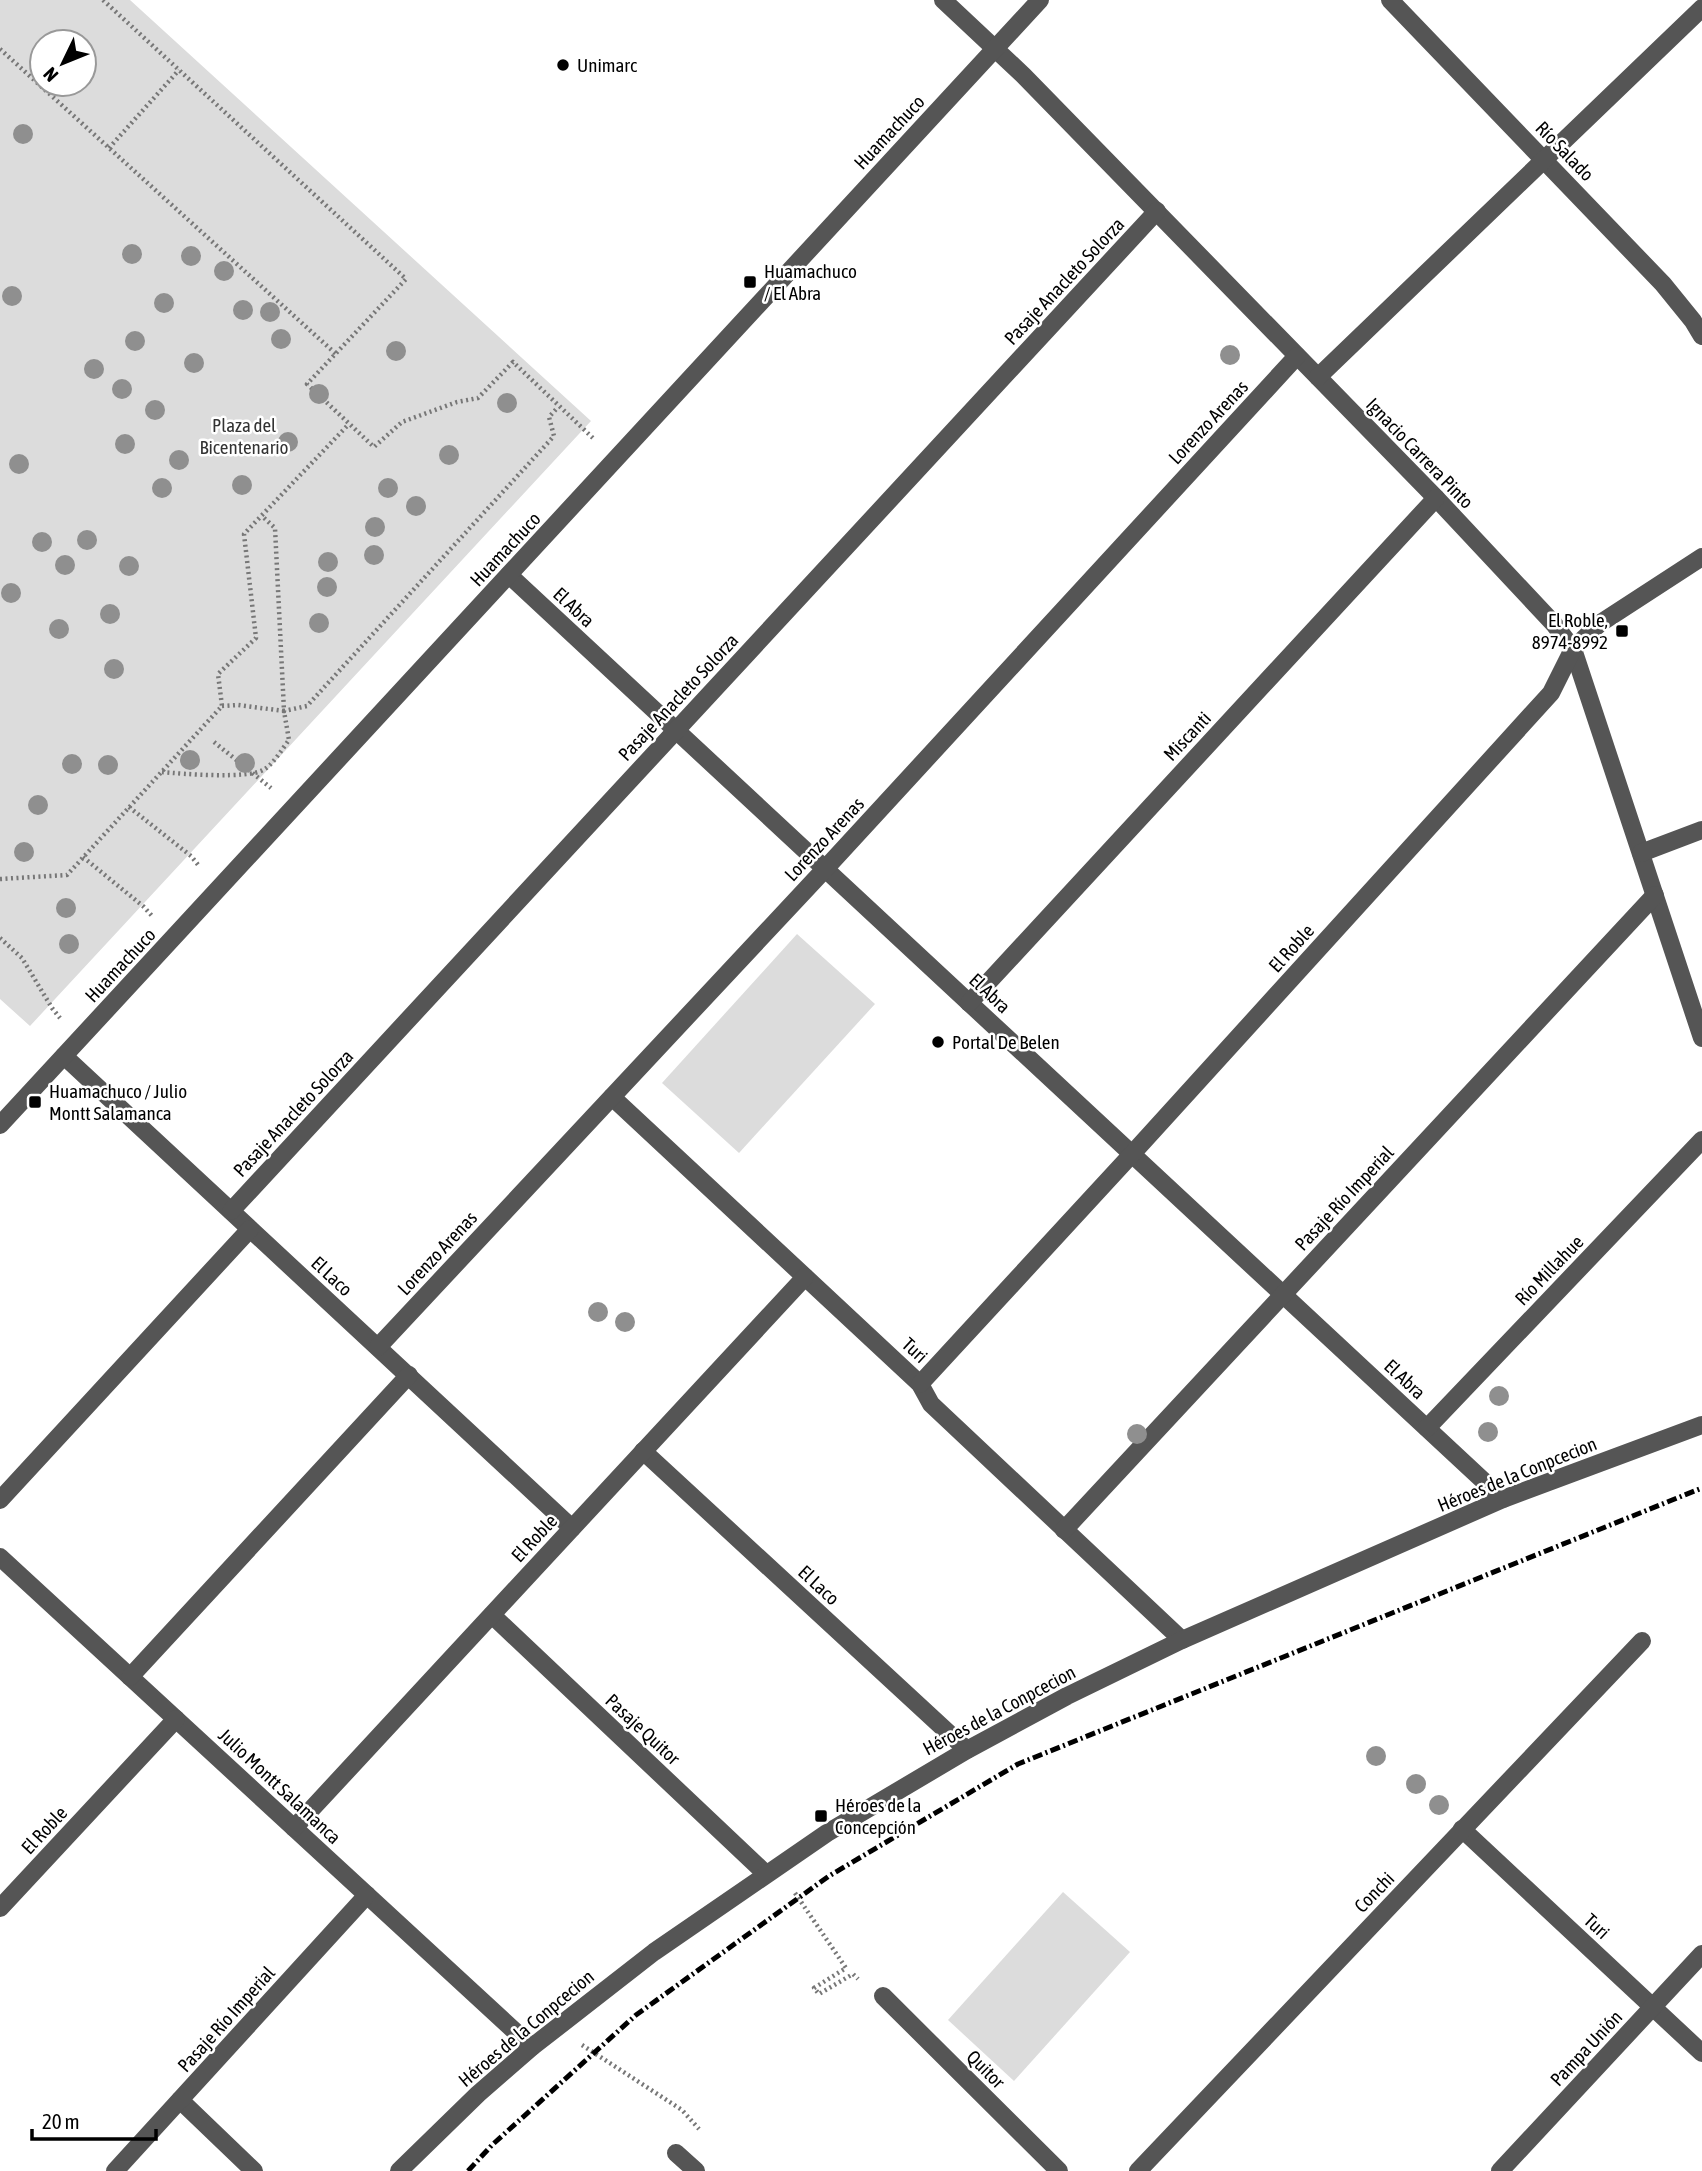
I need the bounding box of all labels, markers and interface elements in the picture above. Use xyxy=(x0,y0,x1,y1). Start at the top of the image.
north arrow xyxy=(28,28,98,98)
place label: Unimarc xyxy=(577,54,638,76)
marker: Unimarc xyxy=(555,57,571,73)
text: N xyxy=(39,63,62,86)
street label: Huamachuco xyxy=(849,90,929,173)
street label: Río Salado xyxy=(1531,117,1599,185)
street label: Pasaje Anacleto Solorza xyxy=(999,213,1129,349)
place label: Huamachuco / El Abra xyxy=(764,260,857,304)
marker: Huamachuco / El Abra xyxy=(742,274,758,290)
street label: Lorenzo Arenas xyxy=(1164,375,1252,468)
street label: Ignacio Carrera Pinto xyxy=(1362,393,1478,513)
park label: Plaza del Bicentenario xyxy=(199,414,289,458)
street label: Huamachuco xyxy=(465,507,545,590)
street label: El Abra xyxy=(549,583,599,631)
place label: El Roble, 8974-8992 xyxy=(1532,609,1608,653)
marker: El Roble, 8974-8992 xyxy=(1614,623,1630,639)
street label: Pasaje Anacleto Solorza xyxy=(613,629,743,765)
street label: Miscanti xyxy=(1159,707,1215,765)
street label: Lorenzo Arenas xyxy=(780,792,868,885)
street label: El Roble xyxy=(1264,920,1318,976)
street label: Huamachuco xyxy=(80,923,160,1006)
street label: El Abra xyxy=(965,969,1015,1017)
place label: Portal De Belen xyxy=(952,1031,1060,1053)
marker: Portal De Belen xyxy=(930,1034,946,1050)
street label: Pasaje Anacleto Solorza xyxy=(228,1045,358,1181)
place label: Huamachuco / Julio Montt Salamanca xyxy=(49,1080,187,1124)
marker: Huamachuco / Julio Montt Salamanca xyxy=(27,1094,43,1110)
street label: Pasaje Río Imperial xyxy=(1290,1141,1398,1255)
street label: Lorenzo Arenas xyxy=(393,1206,481,1299)
street label: Río Millahue xyxy=(1510,1231,1588,1309)
street label: El Laco xyxy=(307,1252,357,1300)
street label: Turi xyxy=(898,1333,932,1367)
street label: El Abra xyxy=(1380,1355,1430,1403)
street label: Héroes de la Conpcecion xyxy=(1434,1432,1600,1516)
street label: El Roble xyxy=(507,1510,561,1566)
street label: El Laco xyxy=(794,1561,844,1609)
street label: Héroes de la Conpcecion xyxy=(919,1660,1079,1760)
street label: Pasaje Quitor xyxy=(601,1689,685,1769)
street label: Julio Montt Salamanca xyxy=(214,1724,346,1848)
place label: Héroes de la Concepción xyxy=(835,1794,921,1838)
street label: El Roble xyxy=(17,1802,71,1858)
marker: Héroes de la Concepción xyxy=(813,1808,829,1824)
street label: Conchi xyxy=(1350,1867,1398,1917)
street label: Turi xyxy=(1580,1909,1614,1943)
street label: Pasaje Río Imperial xyxy=(173,1962,279,2076)
street label: Héroes de la Conpcecion xyxy=(454,1965,598,2091)
street label: Pampa Unión xyxy=(1546,2006,1626,2090)
street label: Quitor xyxy=(962,2045,1010,2093)
scale bar xyxy=(32,2098,156,2142)
text: 20 m xyxy=(42,2109,80,2133)

